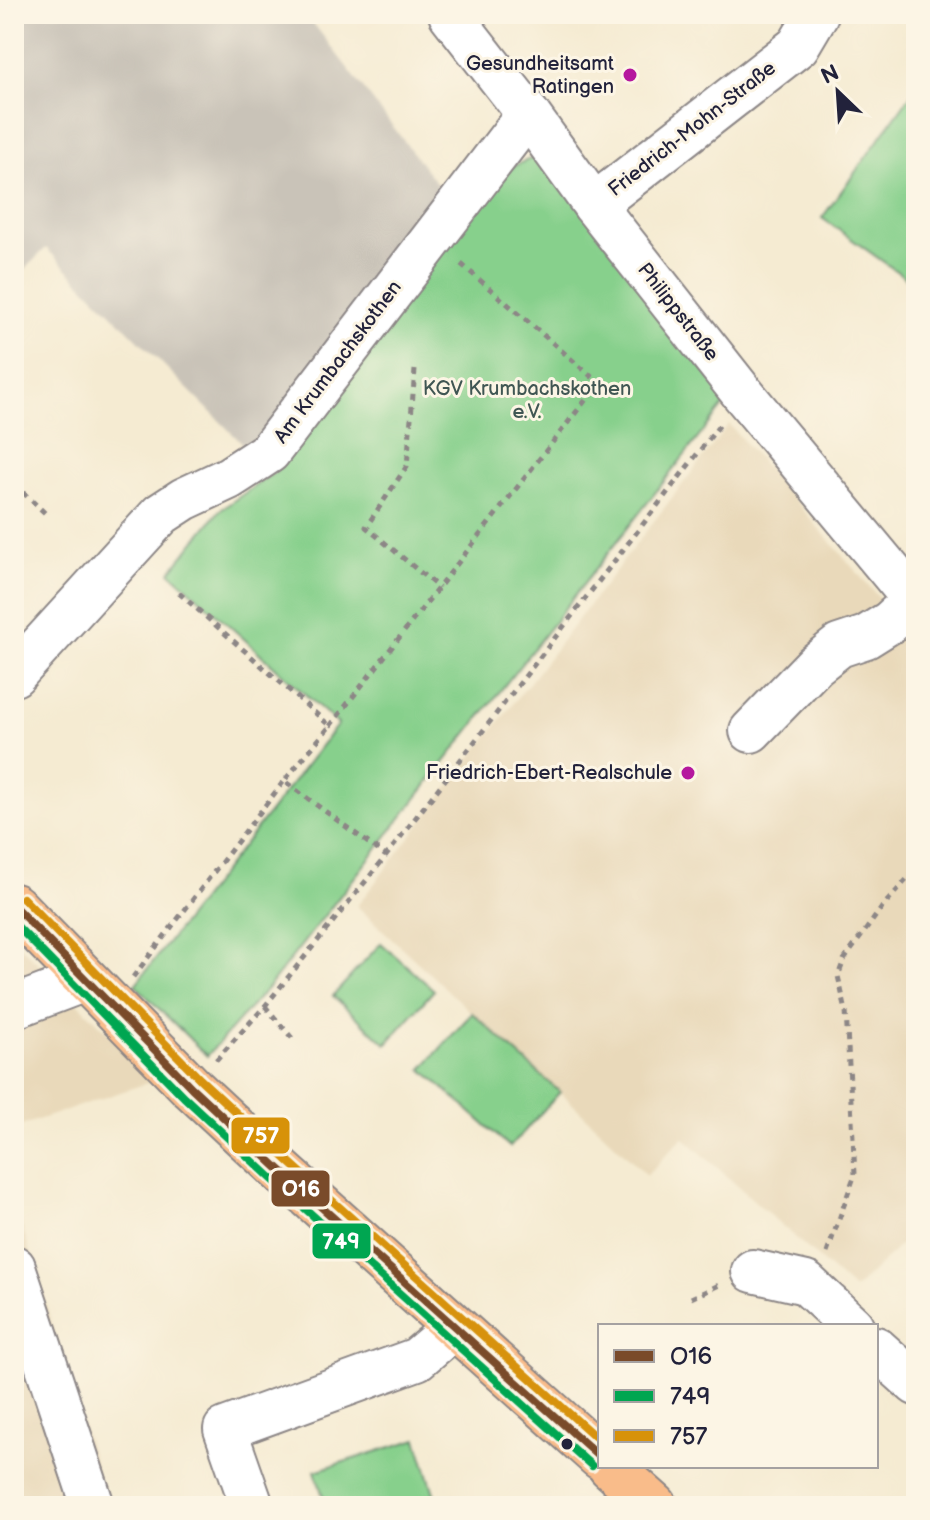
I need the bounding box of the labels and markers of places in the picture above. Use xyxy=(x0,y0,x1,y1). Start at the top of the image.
place label: Gesundheitsamt Ratingen xyxy=(466,52,614,99)
marker: Gesundheitsamt Ratingen xyxy=(621,66,639,84)
place label: Friedrich-Ebert-Realschule xyxy=(426,761,672,785)
marker: Friedrich-Ebert-Realschule xyxy=(679,764,697,782)
unlabelled marker xyxy=(559,1436,575,1452)

